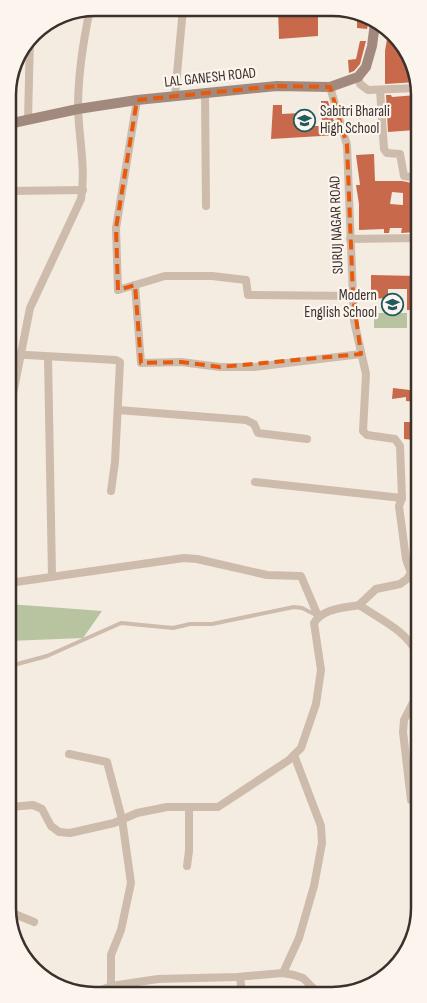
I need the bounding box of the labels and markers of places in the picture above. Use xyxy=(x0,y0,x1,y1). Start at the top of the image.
place label: Sabitri Bharali High School xyxy=(320,102,390,138)
school or university icon: Sabitri Bharali High School xyxy=(292,108,316,132)
place label: Modern English School xyxy=(304,286,377,322)
school or university icon: Modern English School xyxy=(381,292,405,316)

